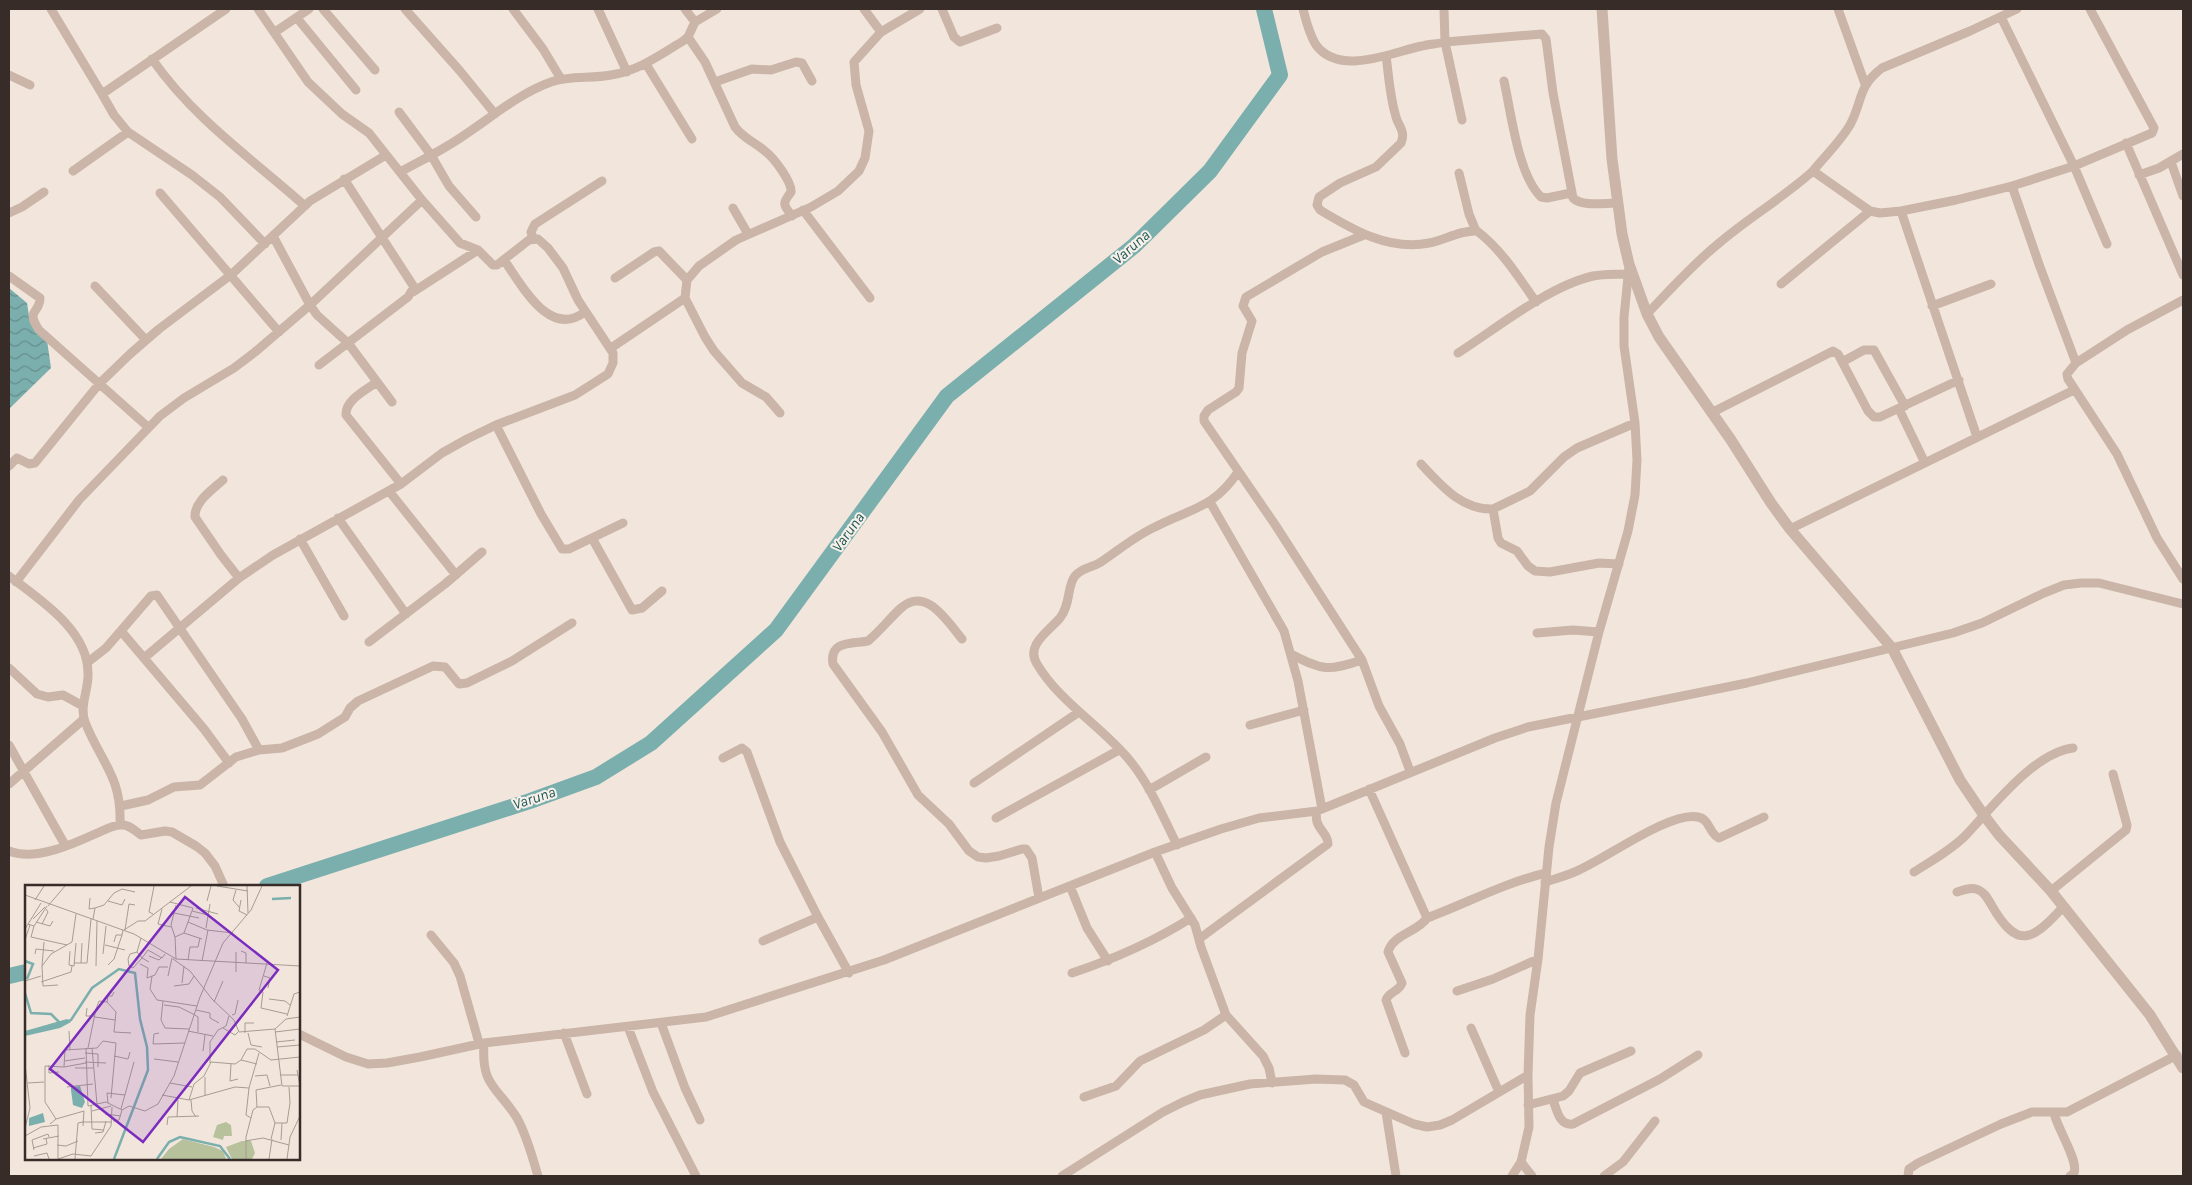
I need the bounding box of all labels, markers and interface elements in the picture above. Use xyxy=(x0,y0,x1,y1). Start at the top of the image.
water label: Varuna xyxy=(1109,226,1153,268)
water label: Varuna xyxy=(828,509,868,555)
water label: Varuna xyxy=(510,783,558,813)
inset map xyxy=(25,885,300,1160)

